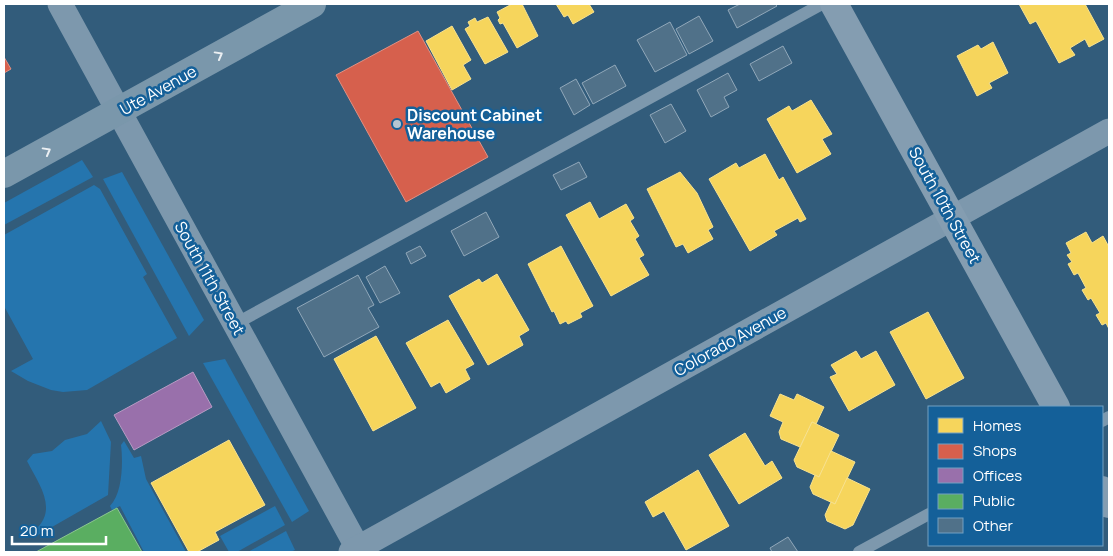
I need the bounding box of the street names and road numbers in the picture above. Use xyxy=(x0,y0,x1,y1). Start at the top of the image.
street label: Ute Avenue xyxy=(116,60,200,120)
street label: South 10th Street xyxy=(904,143,986,267)
street label: South 11th Street xyxy=(170,217,250,339)
street label: Colorado Avenue xyxy=(670,301,790,381)

